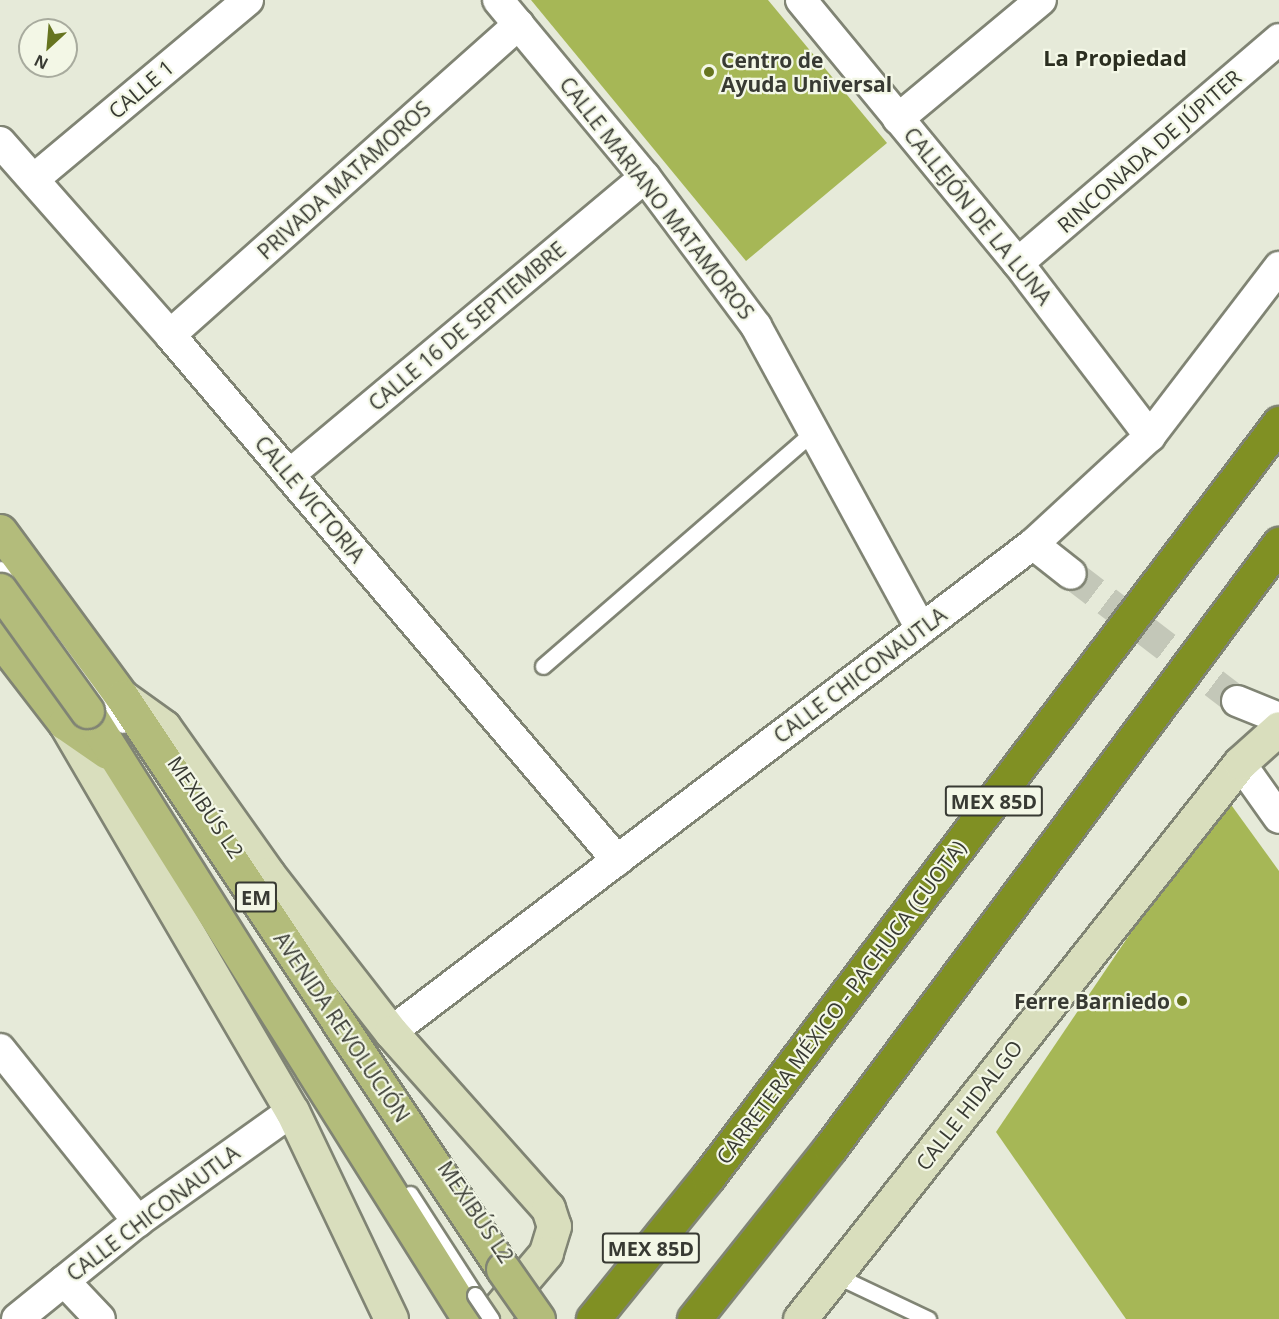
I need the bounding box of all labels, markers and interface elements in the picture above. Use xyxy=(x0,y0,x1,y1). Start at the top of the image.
north arrow xyxy=(18,18,78,78)
district label: La Propiedad xyxy=(1043,45,1187,71)
place label: Centro de Ayuda Universal xyxy=(721,47,892,97)
text: N xyxy=(30,50,52,75)
street label: CALLE 1 xyxy=(103,54,179,124)
street label: RINCONADA DE JÚPITER xyxy=(1052,64,1246,238)
marker: Centro de Ayuda Universal xyxy=(702,65,716,79)
street label: CALLE MARIANO MATAMOROS xyxy=(555,72,759,324)
street label: PRIVADA MATAMOROS xyxy=(252,96,436,264)
street label: CALLEJÓN DE LA LUNA xyxy=(899,122,1057,310)
street label: CALLE 16 DE SEPTIEMBRE xyxy=(363,236,571,416)
street label: CALLE VICTORIA xyxy=(250,431,370,567)
street label: CALLE CHICONAUTLA xyxy=(769,602,951,748)
street label: MEXIBÚS L2 xyxy=(163,751,249,863)
road number: MEX 85D xyxy=(944,784,1044,818)
street label: CARRETERA MÉXICO - PACHUCA (CUOTA) xyxy=(711,835,971,1169)
road number: EM xyxy=(234,880,278,914)
street label: AVENIDA REVOLUCIÓN xyxy=(269,927,415,1127)
place label: Ferre Barniedo xyxy=(1014,988,1170,1014)
marker: Ferre Barniedo xyxy=(1175,994,1189,1008)
street label: CALLE HIDALGO xyxy=(910,1035,1028,1175)
street label: CALLE CHICONAUTLA xyxy=(62,1140,244,1286)
street label: MEXIBÚS L2 xyxy=(433,1156,519,1268)
road number: MEX 85D xyxy=(602,1231,700,1265)

